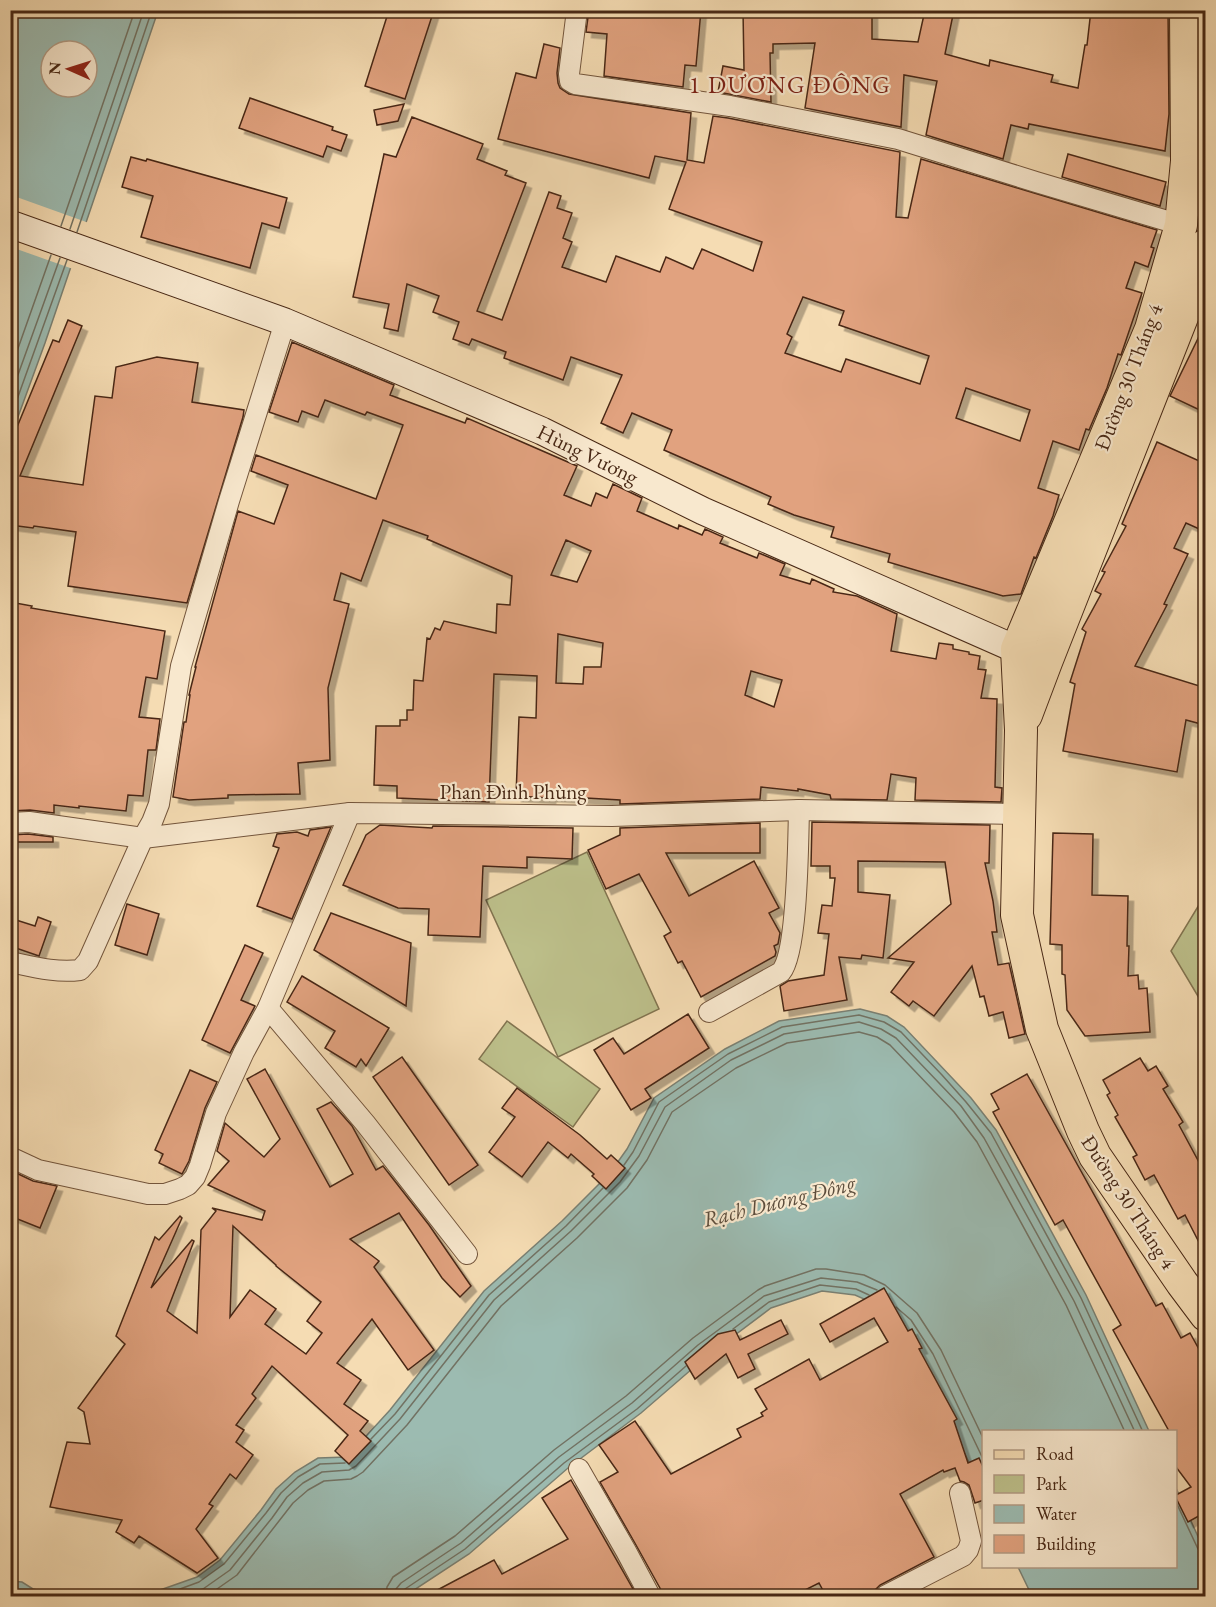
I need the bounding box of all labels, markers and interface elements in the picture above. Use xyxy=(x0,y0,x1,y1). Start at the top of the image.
north arrow xyxy=(39,39,99,99)
text: N xyxy=(44,61,65,75)
district label: 1 DƯƠNG ĐÔNG xyxy=(689,69,891,100)
street label: Đường 30 Tháng 4 xyxy=(1088,299,1169,454)
street label: Hùng Vương xyxy=(533,418,644,490)
street label: Phan Đình Phùng xyxy=(440,778,587,805)
street label: Đường 30 Tháng 4 xyxy=(1076,1130,1183,1275)
water label: Rạch Dương Đông xyxy=(700,1168,859,1234)
legend xyxy=(982,1430,1177,1568)
text: Road xyxy=(1036,1442,1075,1465)
text: Park xyxy=(1036,1472,1067,1495)
text: Water xyxy=(1036,1502,1077,1525)
text: Building xyxy=(1036,1532,1096,1555)

